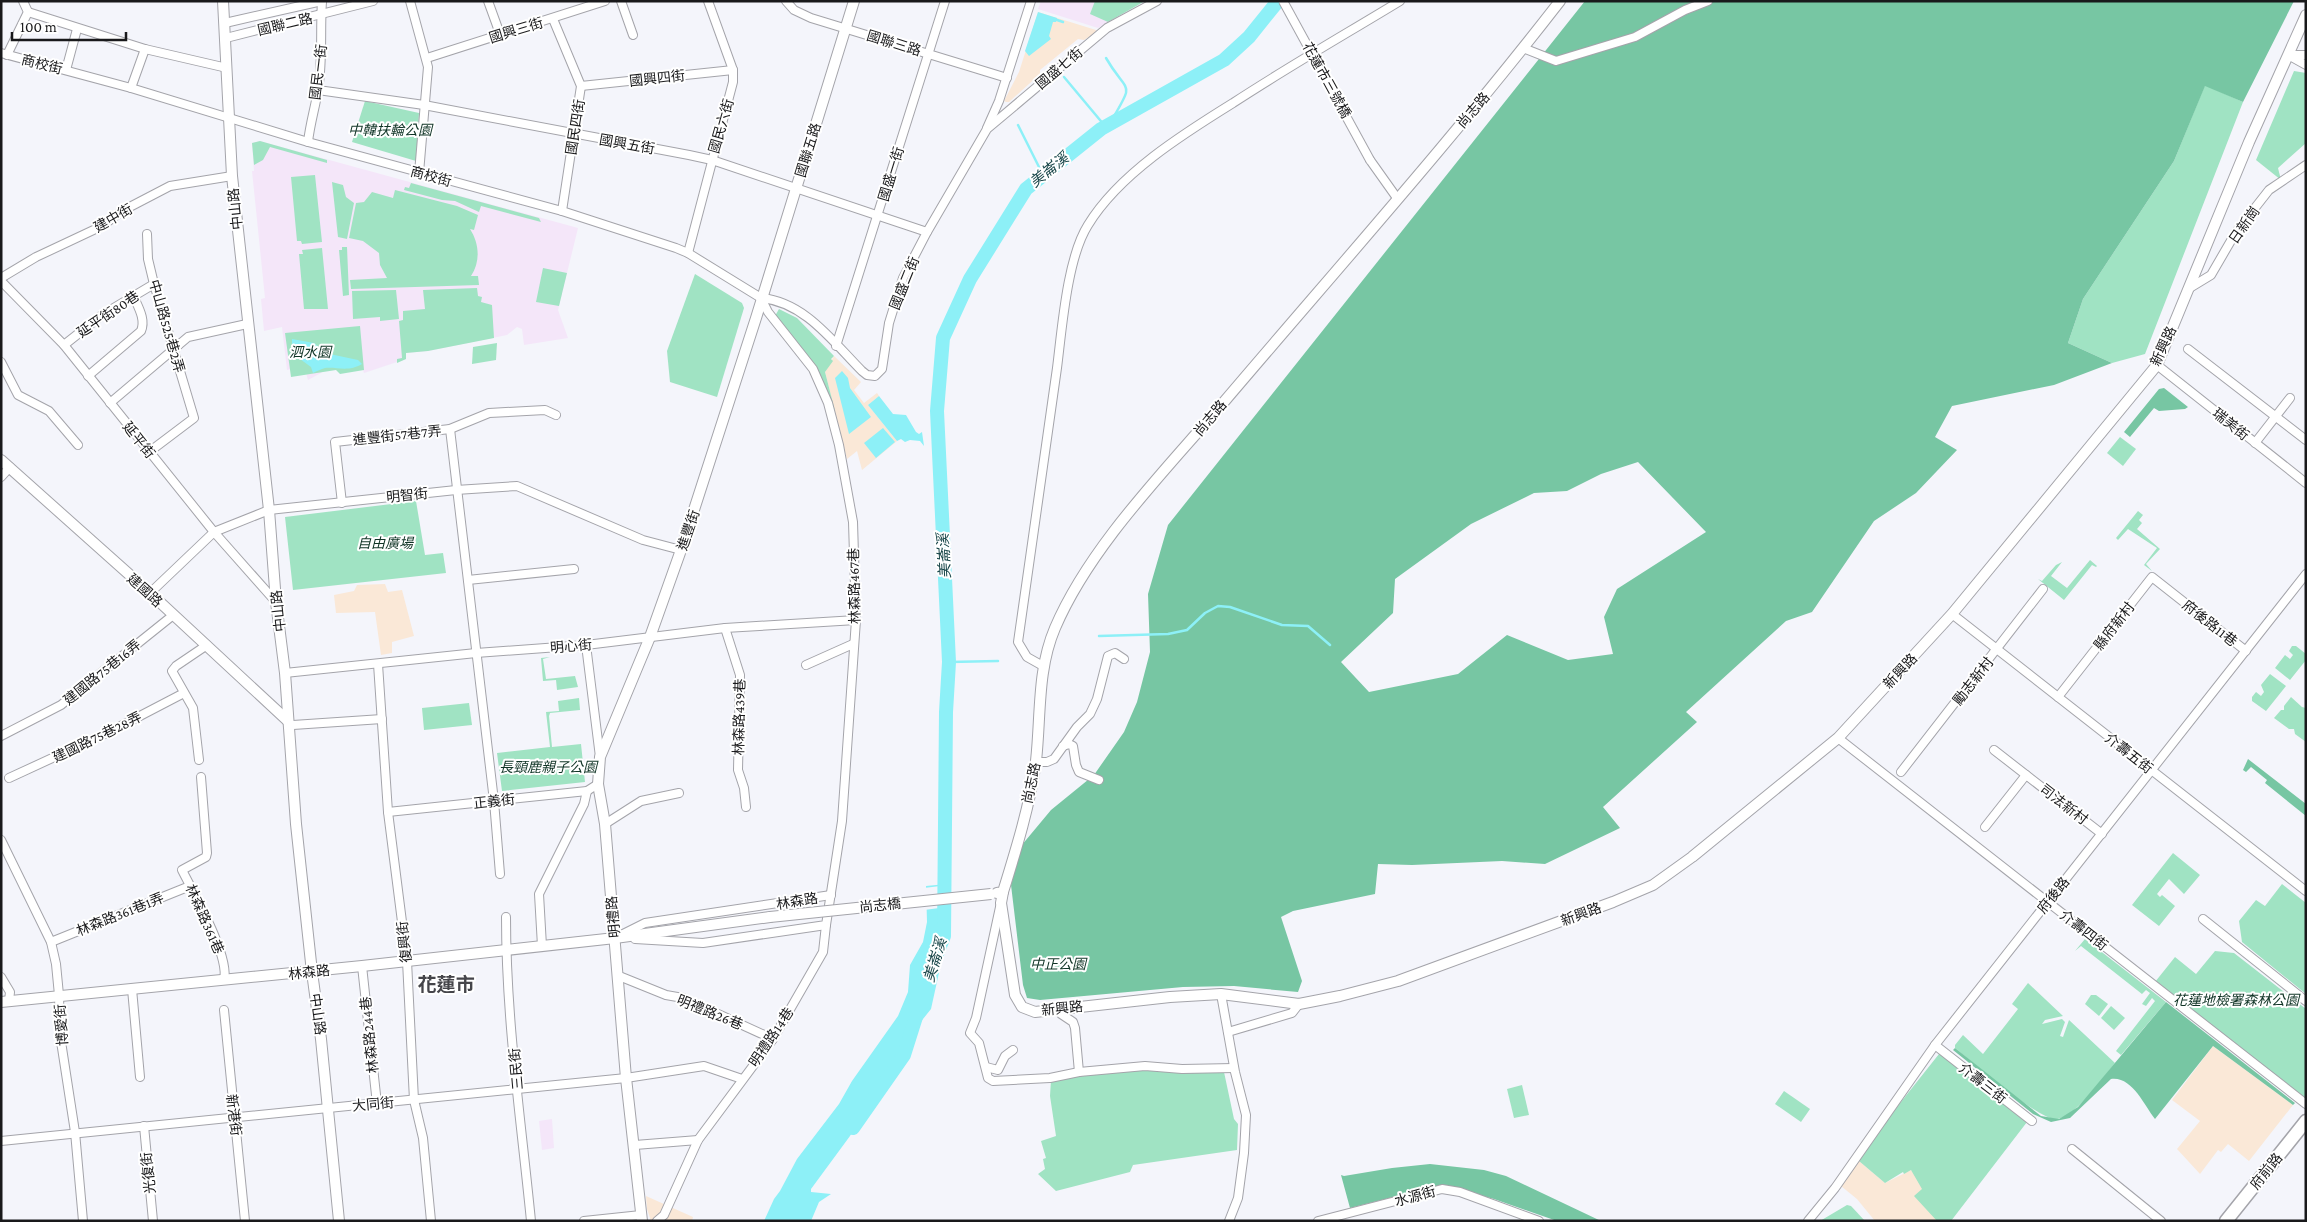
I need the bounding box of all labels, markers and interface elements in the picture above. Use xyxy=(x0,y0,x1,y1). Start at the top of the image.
scale bar xyxy=(12,10,126,42)
street label: 國聯二路 xyxy=(256,10,314,38)
street label: 國興三街 xyxy=(487,14,545,46)
text: 100 m xyxy=(20,19,57,35)
street label: 國聯三路 xyxy=(865,27,923,59)
street label: 花蓮市三號橋 xyxy=(1300,39,1354,121)
street label: 國民一街 xyxy=(307,43,329,101)
street label: 國盛七街 xyxy=(1032,44,1086,92)
street label: 商校街 xyxy=(20,51,64,77)
street label: 國興四街 xyxy=(628,67,686,89)
street label: 尚志路 xyxy=(1453,89,1493,131)
street label: 國民六街 xyxy=(706,97,736,155)
street label: 國民四街 xyxy=(563,98,587,156)
street label: 國聯五路 xyxy=(792,121,824,179)
park label: 中韓扶輪公園 xyxy=(348,122,434,138)
street label: 國興五街 xyxy=(598,131,656,157)
street label: 國盛一街 xyxy=(875,145,907,203)
water label: 美崙溪 xyxy=(1026,148,1073,190)
street label: 商校街 xyxy=(409,163,453,189)
street label: 中山路 xyxy=(225,187,245,231)
street label: 建中街 xyxy=(91,201,135,235)
street label: 日新崗 xyxy=(2225,203,2263,247)
street label: 國盛二街 xyxy=(886,254,922,312)
street label: 中山路525巷2弄 xyxy=(146,278,188,374)
street label: 延平街80巷 xyxy=(74,287,142,341)
street label: 新興路 xyxy=(2147,324,2179,368)
park label: 泗水園 xyxy=(289,344,333,360)
street label: 尚志路 xyxy=(1190,397,1230,439)
street label: 瑞美街 xyxy=(2210,405,2252,443)
street label: 延平街 xyxy=(120,419,158,461)
street label: 進豐街57巷7弄 xyxy=(352,422,442,448)
street label: 明智街 xyxy=(385,485,429,505)
street label: 進豐街 xyxy=(674,508,702,552)
water label: 美崙溪 xyxy=(935,531,953,579)
park label: 自由廣場 xyxy=(357,535,415,551)
street label: 林森路467巷 xyxy=(845,548,863,624)
street label: 建國路 xyxy=(124,570,166,610)
street label: 中山路 xyxy=(268,589,288,633)
street label: 府後路11巷 xyxy=(2179,597,2241,649)
street label: 縣府新村 xyxy=(2090,599,2138,653)
street label: 建國路75巷16弄 xyxy=(60,636,144,708)
street label: 明心街 xyxy=(549,636,593,656)
street label: 新興路 xyxy=(1880,650,1920,692)
street label: 勵志新村 xyxy=(1949,654,1997,708)
street label: 林森路439巷 xyxy=(730,679,748,755)
street label: 建國路75巷28弄 xyxy=(50,709,144,765)
street label: 介壽五街 xyxy=(2102,729,2156,777)
park label: 長頸鹿親子公園 xyxy=(499,759,599,775)
street label: 尚志路 xyxy=(1019,761,1043,805)
street label: 司法新村 xyxy=(2037,780,2091,828)
street label: 正義街 xyxy=(472,791,516,811)
street label: 府後路 xyxy=(2034,874,2072,916)
street label: 林森路361巷 xyxy=(183,882,227,956)
street label: 林森路361巷1弄 xyxy=(74,889,166,939)
street label: 林森路 xyxy=(775,890,819,912)
street label: 明禮路 xyxy=(603,895,623,939)
street label: 尚志橋 xyxy=(858,895,902,915)
street label: 新興路 xyxy=(1559,899,1603,929)
street label: 介壽四街 xyxy=(2057,906,2111,954)
street label: 復興街 xyxy=(394,920,414,964)
water label: 美崙溪 xyxy=(921,934,950,984)
park label: 中正公園 xyxy=(1030,956,1088,972)
street label: 林森路 xyxy=(287,962,331,982)
district label: 花蓮市 xyxy=(417,974,475,995)
street label: 中山路 xyxy=(307,992,329,1036)
street label: 明禮路26巷 xyxy=(675,992,745,1032)
park label: 花蓮地檢署森林公園 xyxy=(2173,992,2301,1008)
street label: 林森路244巷 xyxy=(357,996,381,1074)
street label: 新興路 xyxy=(1040,998,1084,1018)
street label: 博愛街 xyxy=(52,1003,70,1047)
street label: 明禮路14巷 xyxy=(745,1004,797,1070)
street label: 三民街 xyxy=(506,1047,526,1091)
street label: 介壽三街 xyxy=(1956,1059,2010,1107)
street label: 新港街 xyxy=(224,1093,244,1137)
street label: 大同街 xyxy=(351,1094,395,1114)
street label: 府前路 xyxy=(2247,1150,2285,1192)
street label: 光復街 xyxy=(138,1151,158,1195)
street label: 水源街 xyxy=(1393,1183,1437,1209)

